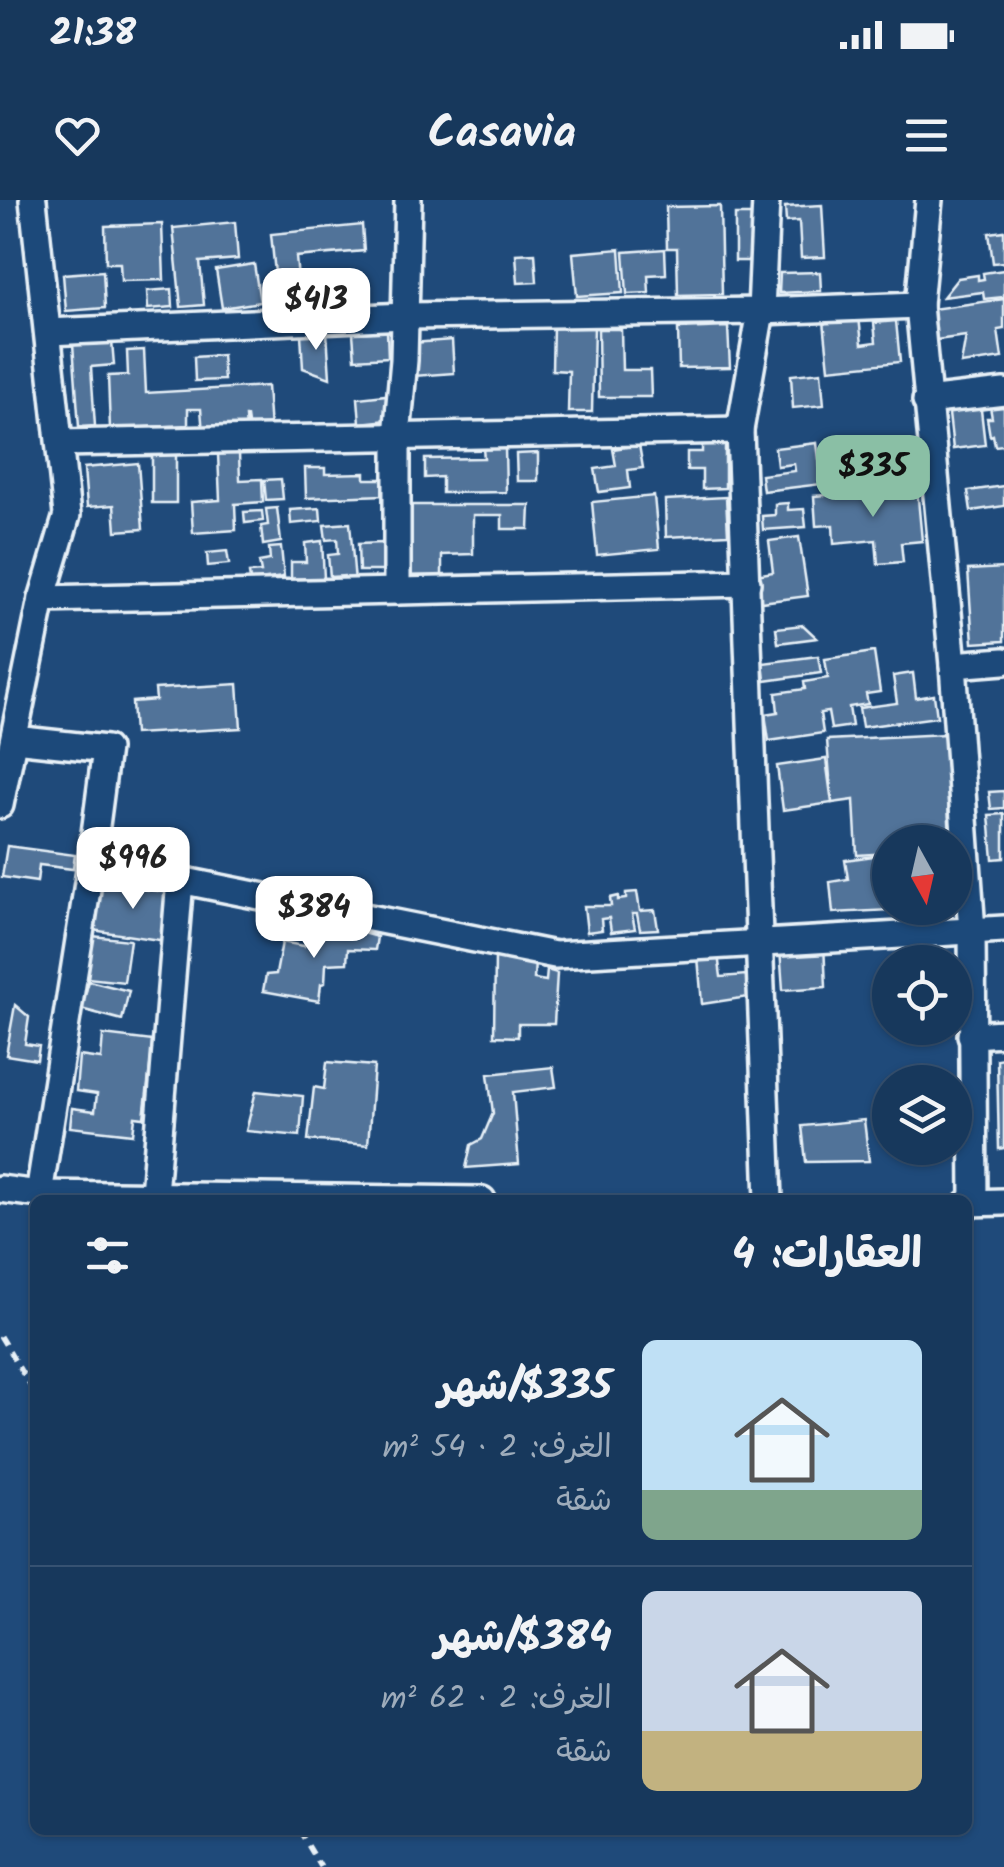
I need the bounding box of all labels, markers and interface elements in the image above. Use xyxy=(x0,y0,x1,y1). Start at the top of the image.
text: 21:38 xyxy=(50,5,136,65)
text: Casavia xyxy=(428,99,576,171)
icon: heart xyxy=(50,108,105,163)
icon: menu xyxy=(899,108,954,163)
pin: $413 xyxy=(257,268,375,353)
text: $413 xyxy=(284,275,348,326)
pin: $335 xyxy=(814,435,932,520)
text: $335 xyxy=(838,442,908,493)
north arrow xyxy=(872,825,972,925)
map controls xyxy=(872,825,972,1165)
pin: $996 xyxy=(74,827,192,912)
text: $996 xyxy=(99,834,167,885)
pin: $384 xyxy=(255,876,373,961)
text: $384 xyxy=(278,883,350,934)
button: locate xyxy=(872,945,972,1045)
button: layers xyxy=(872,1065,972,1165)
text: العقارات: 4 xyxy=(732,1222,922,1289)
icon: filters xyxy=(80,1228,135,1283)
text: $335/شهر xyxy=(438,1354,612,1421)
icon: home xyxy=(722,1380,842,1500)
text: الغرف: 2 · 54 m² xyxy=(383,1423,612,1474)
text: شقة xyxy=(556,1476,612,1527)
text: $384/شهر xyxy=(435,1605,612,1672)
icon: home xyxy=(722,1631,842,1751)
text: الغرف: 2 · 62 m² xyxy=(381,1674,612,1725)
text: شقة xyxy=(556,1727,612,1778)

